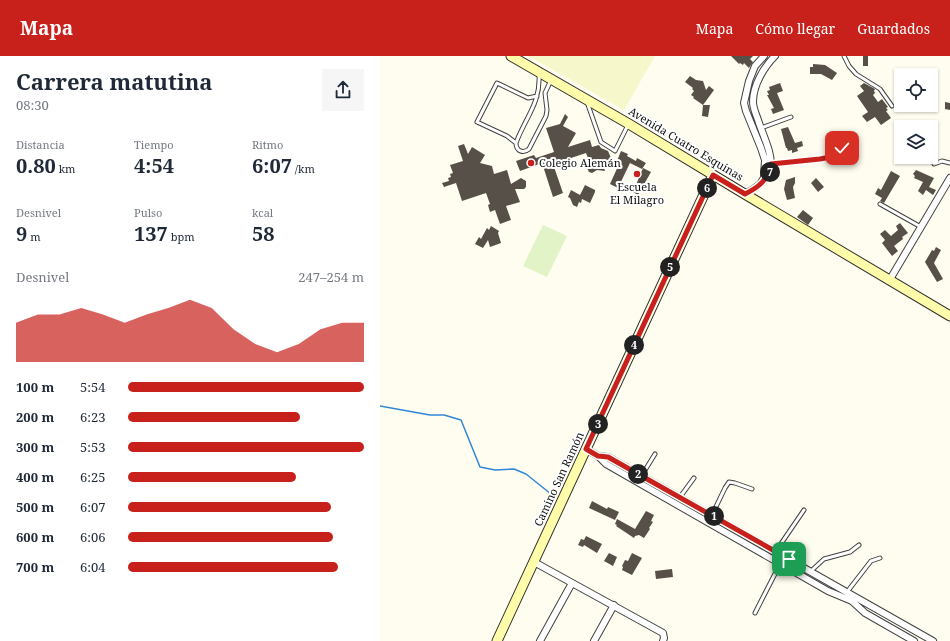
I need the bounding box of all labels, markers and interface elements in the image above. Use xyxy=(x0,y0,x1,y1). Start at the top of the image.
text: Mapa xyxy=(20,15,73,41)
text: Mapa xyxy=(696,19,733,38)
text: Cómo llegar xyxy=(755,19,835,38)
text: Guardados xyxy=(857,19,930,38)
text: Carrera matutina xyxy=(16,66,213,96)
map controls xyxy=(894,68,938,164)
button: locate xyxy=(894,68,938,112)
button: share xyxy=(322,69,364,111)
text: 08:30 xyxy=(16,96,49,114)
street label: Avenida Cuatro Esquinas xyxy=(626,103,746,184)
button: layers xyxy=(894,120,938,164)
pin xyxy=(825,131,859,165)
text: Distancia xyxy=(16,137,65,152)
text: Tiempo xyxy=(134,137,174,152)
text: Ritmo xyxy=(252,137,283,152)
icon: check xyxy=(831,137,853,159)
text: 0.80 xyxy=(16,152,56,179)
text: 4:54 xyxy=(134,152,174,179)
text: 6:07 xyxy=(252,152,292,179)
place label: Colegio Alemán xyxy=(539,155,621,170)
marker: Colegio Alemán xyxy=(526,158,536,168)
text: km xyxy=(56,161,75,176)
text: /km xyxy=(292,161,315,176)
pin: 7 xyxy=(760,162,780,182)
text: 7 xyxy=(767,164,773,179)
marker: Escuela El Milagro xyxy=(632,169,642,179)
pin: 6 xyxy=(697,178,717,198)
place label: Escuela El Milagro xyxy=(610,179,664,207)
text: 6 xyxy=(704,180,710,195)
text: Desnivel xyxy=(16,205,61,220)
text: Pulso xyxy=(134,205,162,220)
text: kcal xyxy=(252,205,273,220)
text: 9 xyxy=(16,220,27,247)
text: 137 xyxy=(134,220,168,247)
text: 58 xyxy=(252,220,275,247)
text: m xyxy=(27,229,41,244)
text: bpm xyxy=(168,229,195,244)
pin: 5 xyxy=(660,257,680,277)
text: 5 xyxy=(667,259,673,274)
text: Desnivel xyxy=(16,268,69,286)
text: 247–254 m xyxy=(298,268,364,286)
pin: 4 xyxy=(624,335,644,355)
text: 4 xyxy=(631,337,637,352)
text: 100 m xyxy=(16,378,54,396)
text: 5:54 xyxy=(80,378,106,396)
text: 200 m xyxy=(16,408,54,426)
text: 6:23 xyxy=(80,408,106,426)
pin: 3 xyxy=(588,414,608,434)
text: 3 xyxy=(595,416,601,431)
street label: Camino San Ramón xyxy=(530,429,587,528)
text: 300 m xyxy=(16,438,54,456)
text: 5:53 xyxy=(80,438,106,456)
pin: 2 xyxy=(628,464,648,484)
text: 2 xyxy=(635,466,641,481)
text: 400 m xyxy=(16,468,54,486)
text: 6:25 xyxy=(80,468,106,486)
text: 500 m xyxy=(16,498,54,516)
text: 6:07 xyxy=(80,498,106,516)
pin: 1 xyxy=(704,506,724,526)
text: 1 xyxy=(711,508,717,523)
text: 600 m xyxy=(16,528,54,546)
text: 6:06 xyxy=(80,528,106,546)
pin xyxy=(772,542,806,576)
icon: arrive xyxy=(778,548,800,570)
text: 700 m xyxy=(16,558,54,576)
text: 6:04 xyxy=(80,558,106,576)

